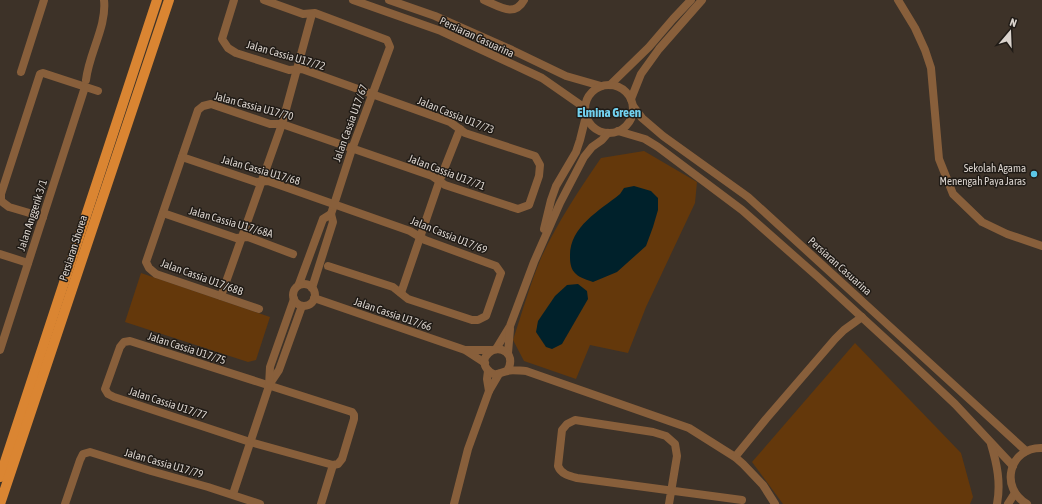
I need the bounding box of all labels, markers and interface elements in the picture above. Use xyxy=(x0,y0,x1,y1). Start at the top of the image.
north arrow xyxy=(990,12,1030,52)
street label: Persiaran Casuarina xyxy=(438,15,516,59)
text: N xyxy=(1008,16,1018,29)
street label: Jalan Cassia U17/72 xyxy=(245,38,327,72)
street label: Jalan Cassia U17/67 xyxy=(330,83,370,163)
street label: Jalan Cassia U17/70 xyxy=(213,90,295,122)
street label: Jalan Cassia U17/73 xyxy=(416,94,496,136)
district label: Elmina Green xyxy=(577,105,641,120)
street label: Jalan Cassia U17/71 xyxy=(407,152,487,192)
street label: Jalan Cassia U17/68 xyxy=(220,153,302,187)
place label: Sekolah Agama Menengah Paya Jaras xyxy=(940,162,1026,187)
marker: Sekolah Agama Menengah Paya Jaras xyxy=(1029,169,1039,179)
street label: Jalan Anggerik 3/1 xyxy=(15,178,49,252)
street label: Jalan Cassia U17/68A xyxy=(188,204,275,240)
street label: Persiaran Shorea xyxy=(57,214,89,282)
street label: Jalan Cassia U17/69 xyxy=(409,214,489,256)
street label: Persiaran Casuarina xyxy=(806,235,874,297)
street label: Jalan Cassia U17/68B xyxy=(159,257,245,298)
street label: Jalan Cassia U17/66 xyxy=(353,295,433,333)
street label: Jalan Cassia U17/75 xyxy=(146,330,228,366)
street label: Jalan Cassia U17/77 xyxy=(127,385,209,421)
street label: Jalan Cassia U17/79 xyxy=(123,446,205,480)

